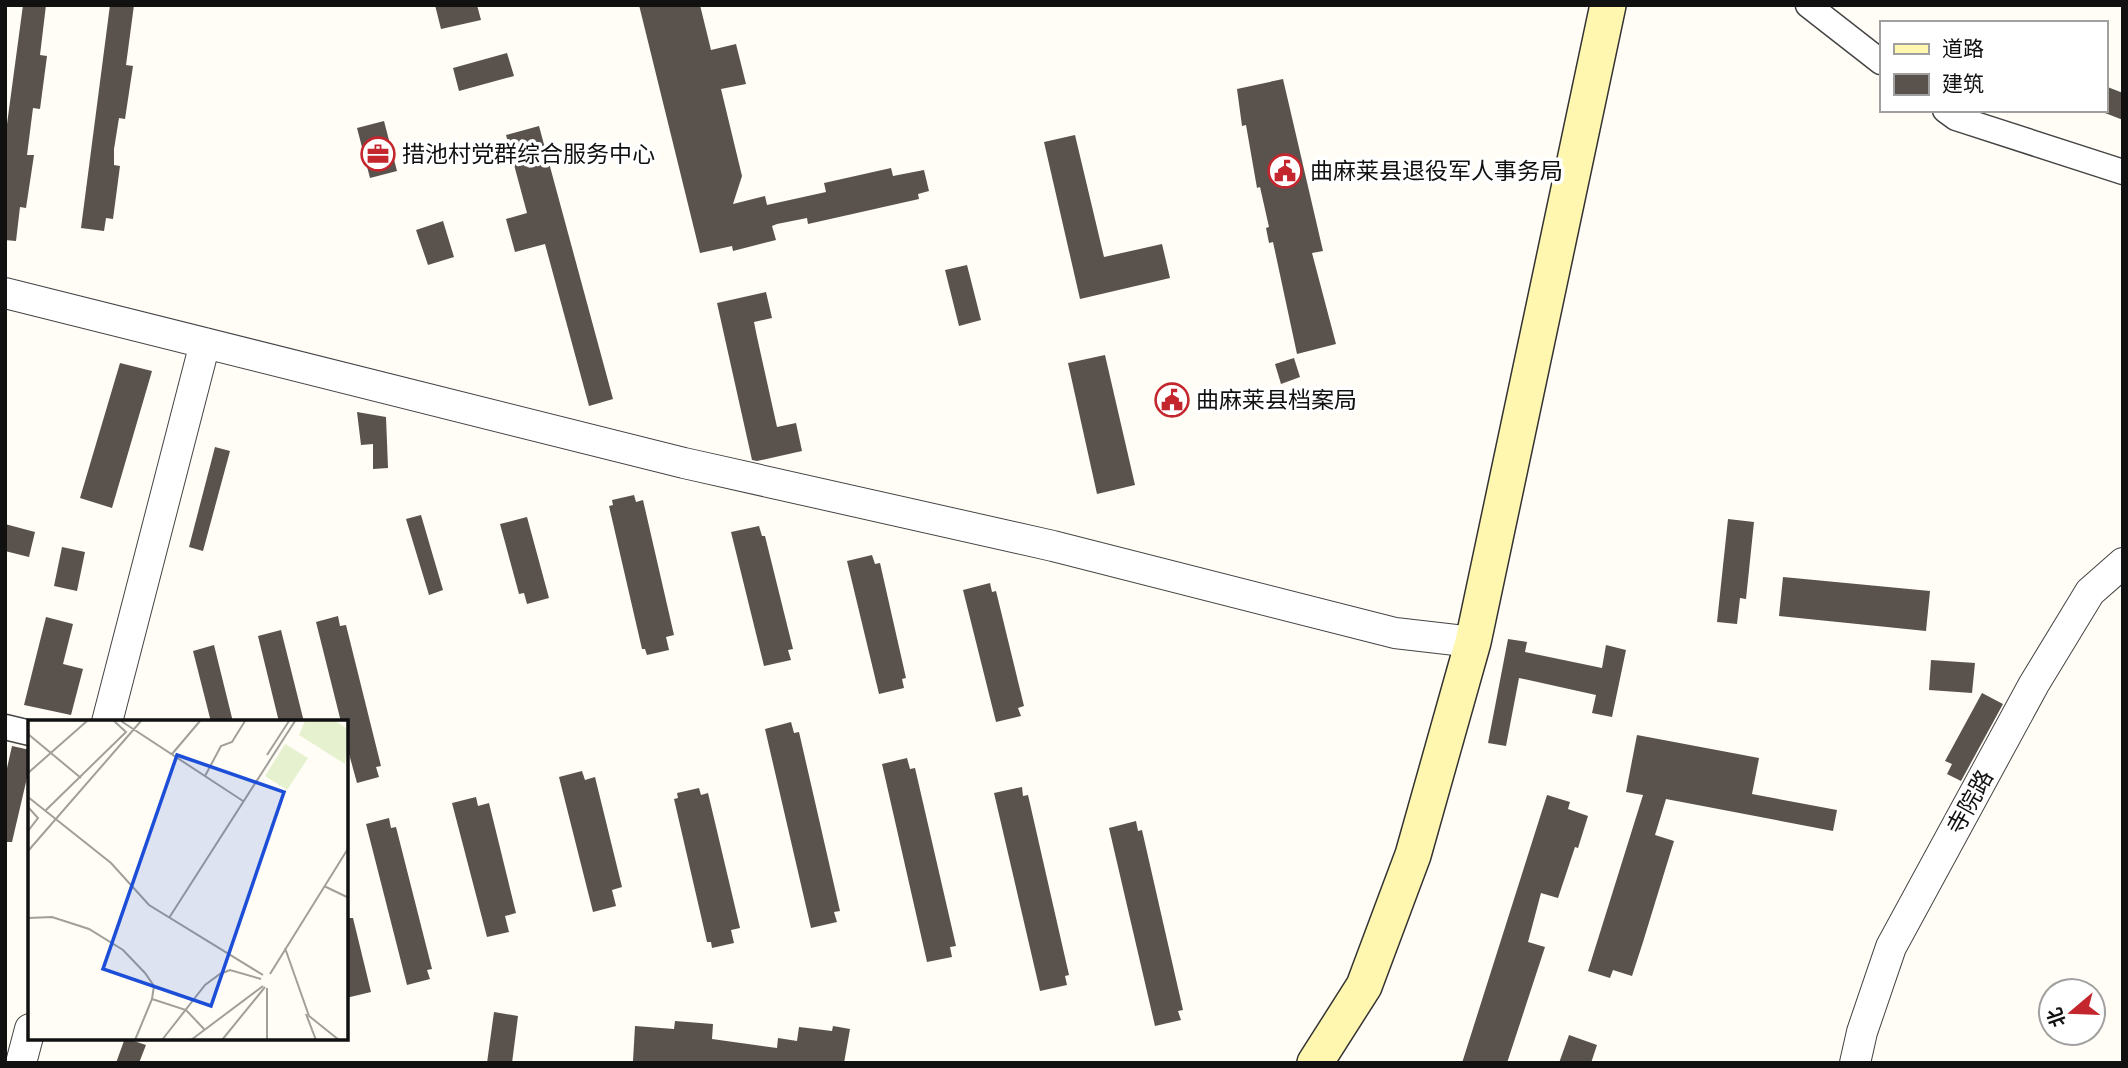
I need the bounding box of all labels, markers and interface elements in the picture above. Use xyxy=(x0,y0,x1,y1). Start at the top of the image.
legend xyxy=(1880,21,2107,112)
text: 道路 xyxy=(1942,31,1984,62)
text: 建筑 xyxy=(1942,66,1984,97)
office icon: 措池村党群综合服务中心 xyxy=(359,135,397,173)
place label: 措池村党群综合服务中心 xyxy=(402,135,655,169)
public building icon: 曲麻莱县退役军人事务局 xyxy=(1266,152,1304,190)
place label: 曲麻莱县退役军人事务局 xyxy=(1310,152,1563,186)
public building icon: 曲麻莱县档案局 xyxy=(1153,381,1191,419)
place label: 曲麻莱县档案局 xyxy=(1196,381,1357,415)
inset map xyxy=(28,720,348,1040)
street label: 寺院路 xyxy=(1937,763,2000,839)
north arrow xyxy=(2037,977,2107,1047)
text: 北 xyxy=(2039,1004,2071,1031)

